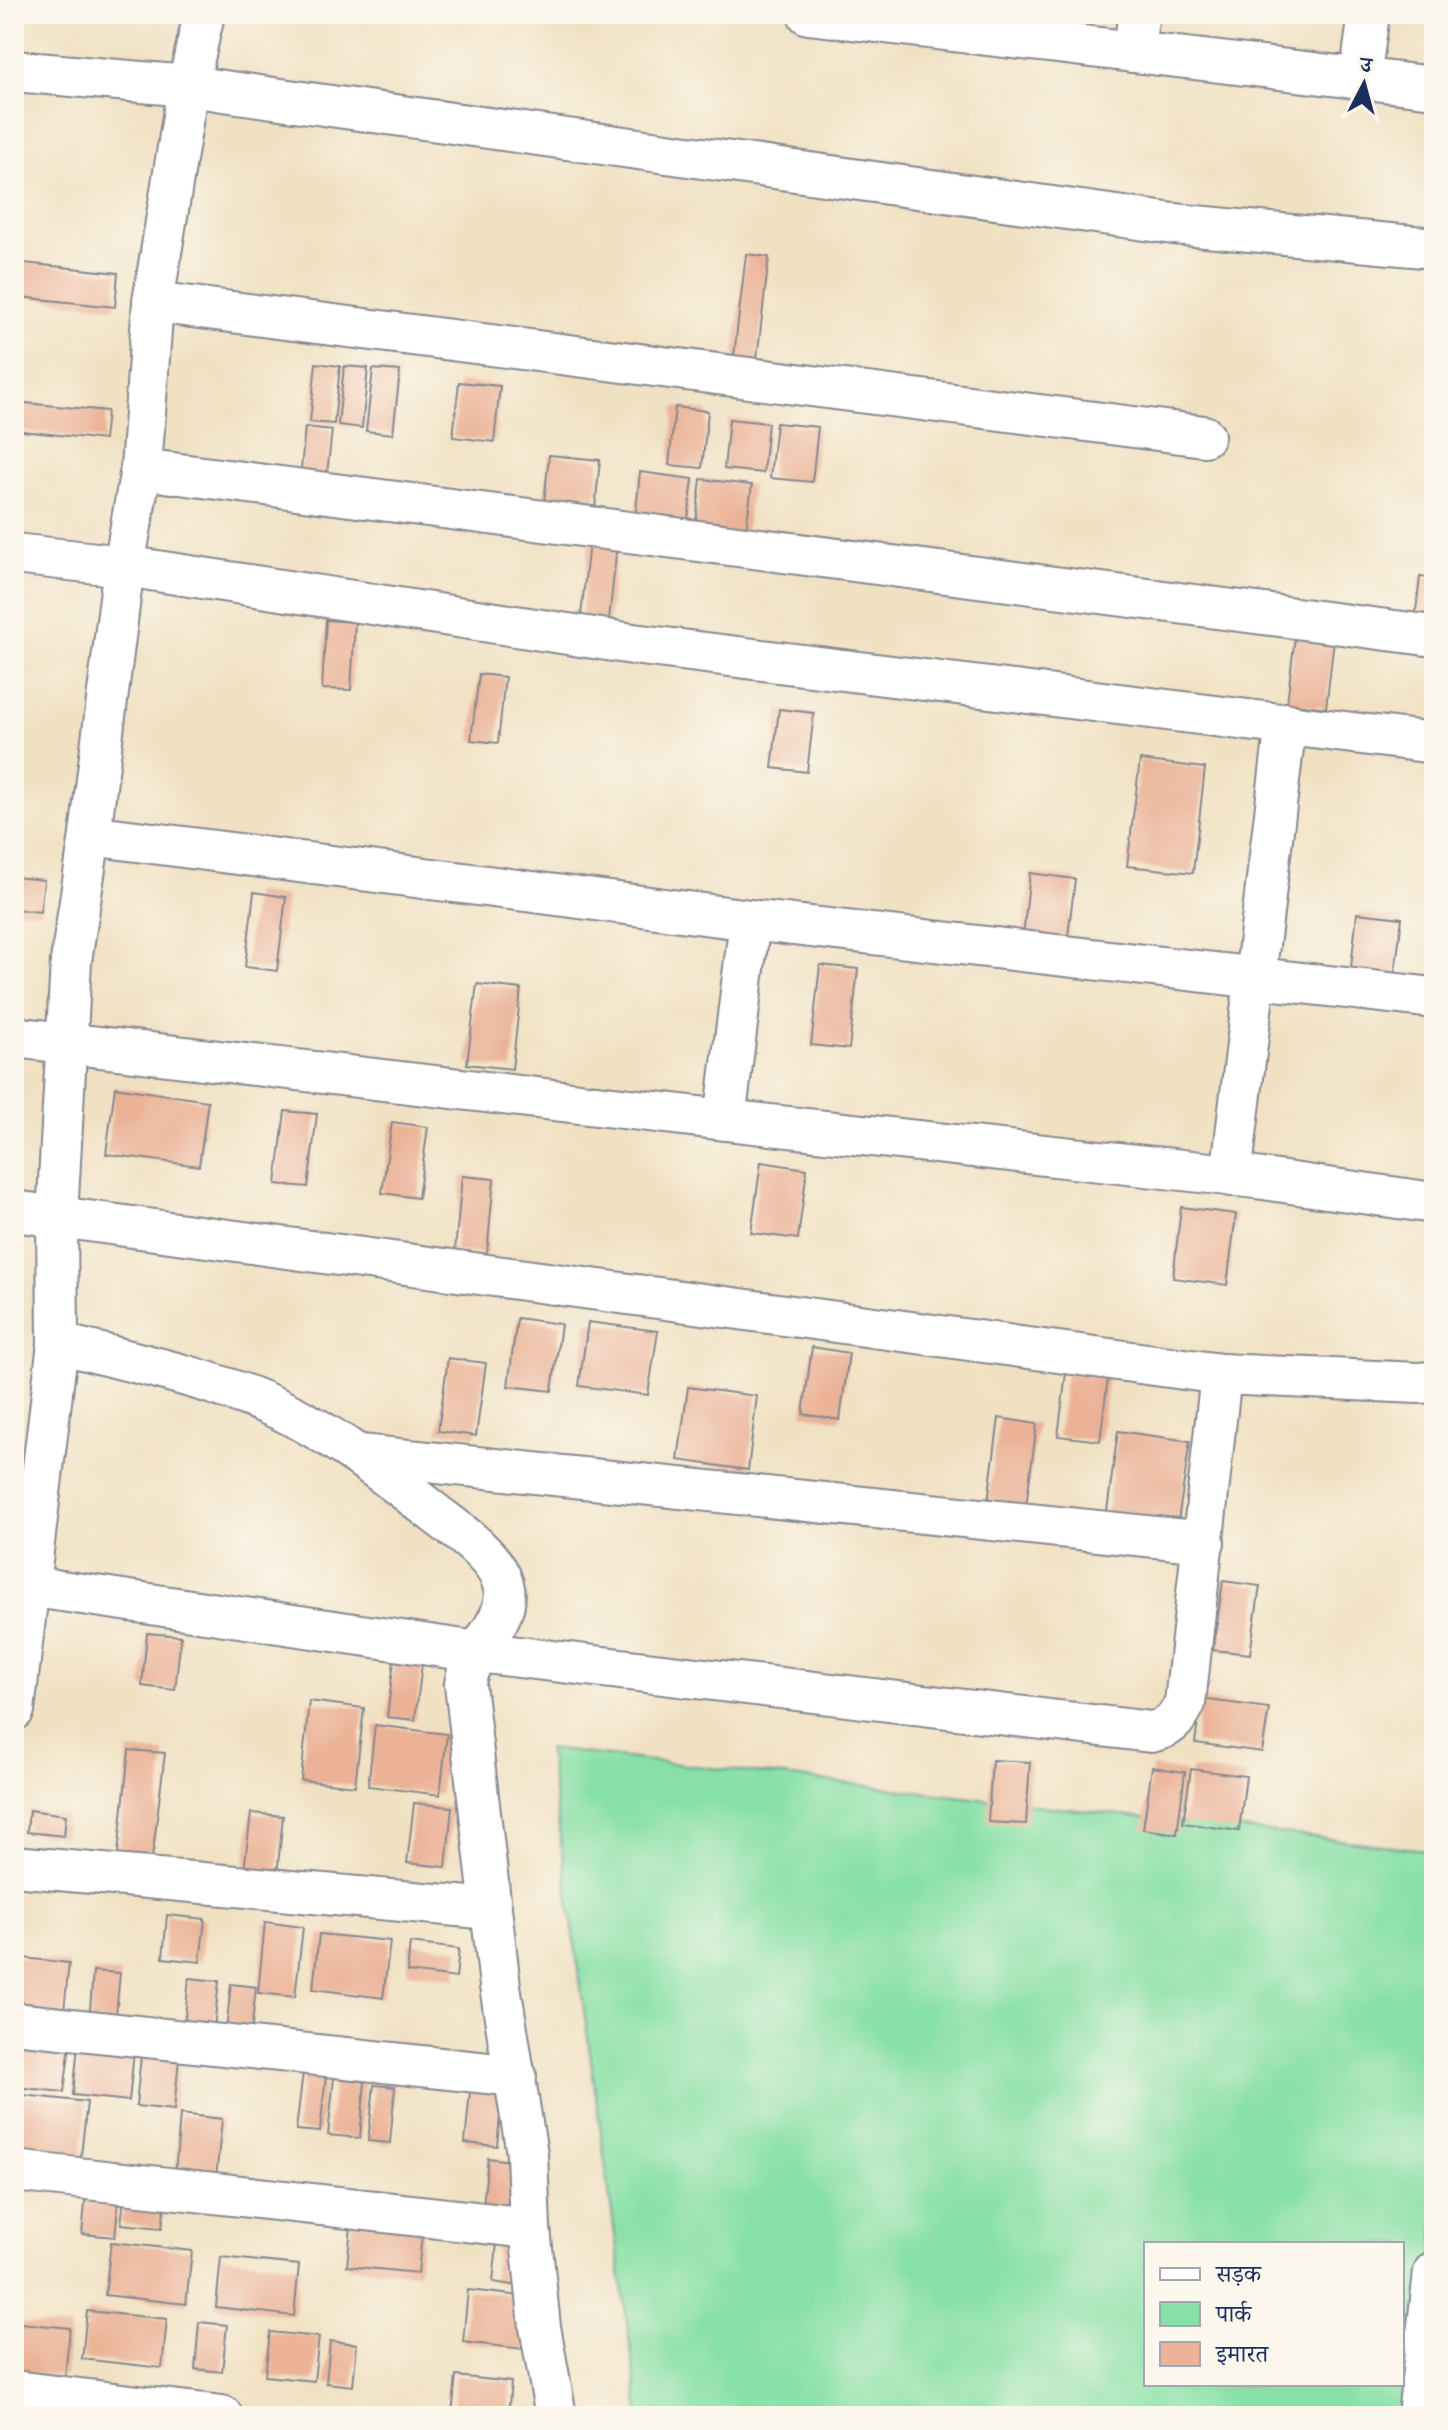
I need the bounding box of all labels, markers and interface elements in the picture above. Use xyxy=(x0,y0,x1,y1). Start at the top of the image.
north arrow xyxy=(1324,44,1404,124)
text: उ xyxy=(1357,50,1375,79)
legend xyxy=(1144,2242,1404,2386)
text: सड़क xyxy=(1215,2259,1263,2288)
text: पार्क xyxy=(1215,2299,1253,2328)
text: इमारत xyxy=(1215,2339,1269,2368)

